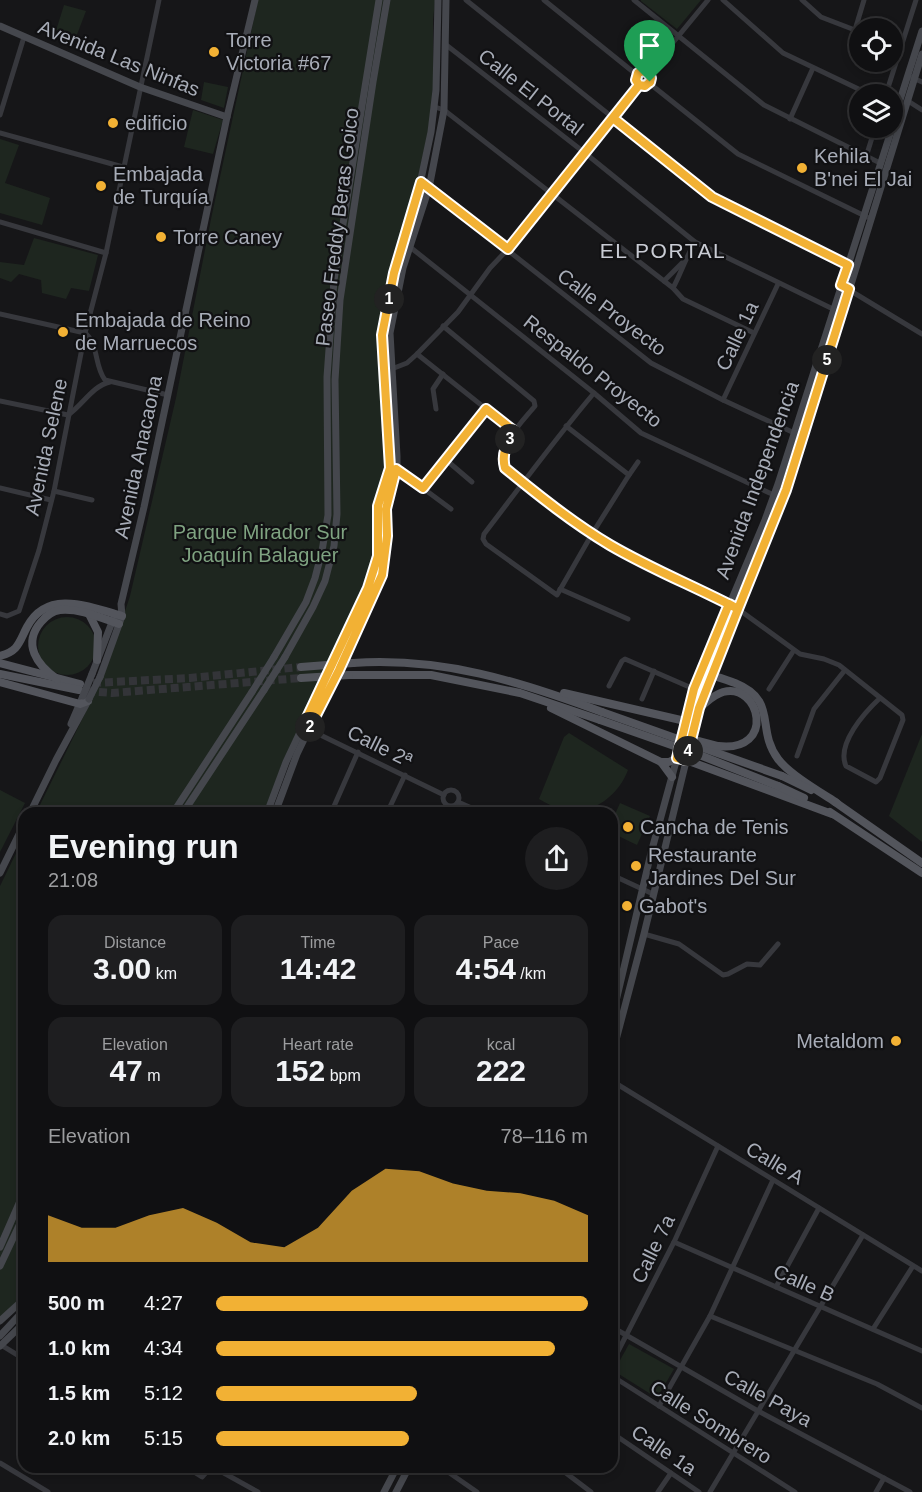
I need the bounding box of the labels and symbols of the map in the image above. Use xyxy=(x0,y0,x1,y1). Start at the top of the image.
street label: Avenida Las Ninfas xyxy=(35,16,203,100)
pin xyxy=(624,20,675,82)
place label: Torre Victoria #67 xyxy=(226,29,331,74)
street label: Calle El Portal xyxy=(474,44,588,140)
marker: Torre Victoria #67 xyxy=(207,45,221,59)
street label: Paseo Freddy Beras Goico xyxy=(311,106,363,348)
place label: edificio xyxy=(125,112,187,134)
marker: edificio xyxy=(106,116,120,130)
place label: Kehila B'nei El Jai xyxy=(814,145,912,190)
marker: Kehila B'nei El Jai xyxy=(795,161,809,175)
place label: Embajada de Turquía xyxy=(113,163,210,208)
marker: Embajada de Turquía xyxy=(94,179,108,193)
place label: Torre Caney xyxy=(173,226,282,248)
marker: Torre Caney xyxy=(154,230,168,244)
district label: EL PORTAL xyxy=(600,239,726,262)
street label: Calle Proyecto xyxy=(553,264,671,360)
pin: 1 xyxy=(374,284,404,314)
street label: Calle 1a xyxy=(712,297,763,374)
place label: Embajada de Reino de Marruecos xyxy=(75,309,251,354)
street label: Respaldo Proyecto xyxy=(520,310,666,432)
marker: Embajada de Reino de Marruecos xyxy=(56,325,70,339)
pin: 5 xyxy=(812,345,842,375)
street label: Avenida Anacaona xyxy=(110,372,166,541)
street label: Avenida Selene xyxy=(21,376,71,518)
street label: Avenida Independencia xyxy=(711,377,803,582)
pin: 3 xyxy=(495,424,525,454)
park label: Parque Mirador Sur Joaquín Balaguer xyxy=(173,521,348,566)
pin: 2 xyxy=(295,712,325,742)
street label: Calle 2ª xyxy=(344,721,417,771)
pin: 4 xyxy=(673,736,703,766)
place label: Cancha de Tenis xyxy=(640,816,789,838)
marker: Cancha de Tenis xyxy=(621,820,635,834)
place label: Restaurante Jardines Del Sur xyxy=(648,844,796,889)
marker: Restaurante Jardines Del Sur xyxy=(629,859,643,873)
place label: Gabot's xyxy=(639,895,707,917)
marker: Gabot's xyxy=(620,899,634,913)
place label: Metaldom xyxy=(796,1030,884,1052)
marker: Metaldom xyxy=(889,1034,903,1048)
street label: Calle A xyxy=(742,1137,808,1189)
street label: Calle 7a xyxy=(627,1210,679,1287)
street label: Calle B xyxy=(770,1260,838,1306)
street label: Calle Paya xyxy=(720,1365,816,1431)
street label: Calle Sombrero xyxy=(646,1376,776,1468)
street label: Calle 1a xyxy=(627,1420,701,1480)

